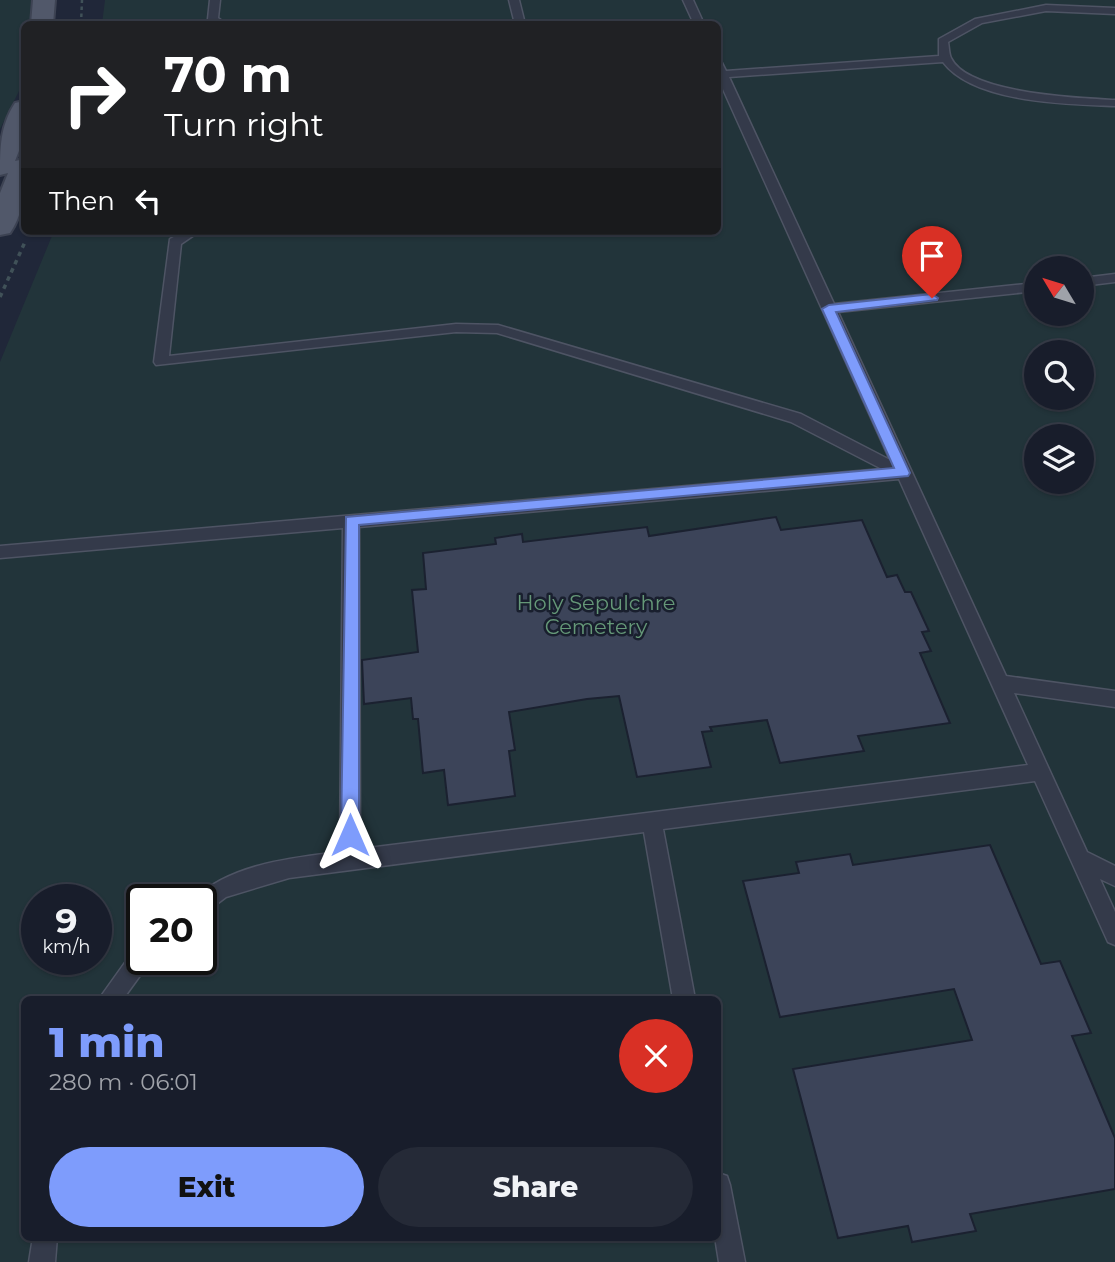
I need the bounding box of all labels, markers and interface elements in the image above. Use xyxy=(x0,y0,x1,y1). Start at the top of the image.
text: 70 m xyxy=(164,45,292,104)
icon: right xyxy=(49,49,140,140)
text: Turn right xyxy=(164,105,324,144)
icon: left xyxy=(129,182,167,220)
text: Then xyxy=(49,185,115,217)
pin xyxy=(902,226,962,298)
icon: arrive xyxy=(913,237,951,275)
north arrow xyxy=(1024,256,1094,326)
map controls xyxy=(1024,256,1094,494)
button: search xyxy=(1024,340,1094,410)
button: layers xyxy=(1024,424,1094,494)
park label: Holy Sepulchre Cemetery xyxy=(517,590,675,639)
position arrow xyxy=(313,798,387,872)
speed limit sign: 20 xyxy=(126,884,217,975)
text: 9 xyxy=(55,899,78,942)
text: km/h xyxy=(42,936,91,958)
text: 1 min xyxy=(49,1016,165,1068)
button: close xyxy=(619,1019,693,1093)
text: 280 m · 06:01 xyxy=(49,1068,198,1096)
button: Exit xyxy=(49,1147,364,1227)
button: Share xyxy=(378,1147,693,1227)

